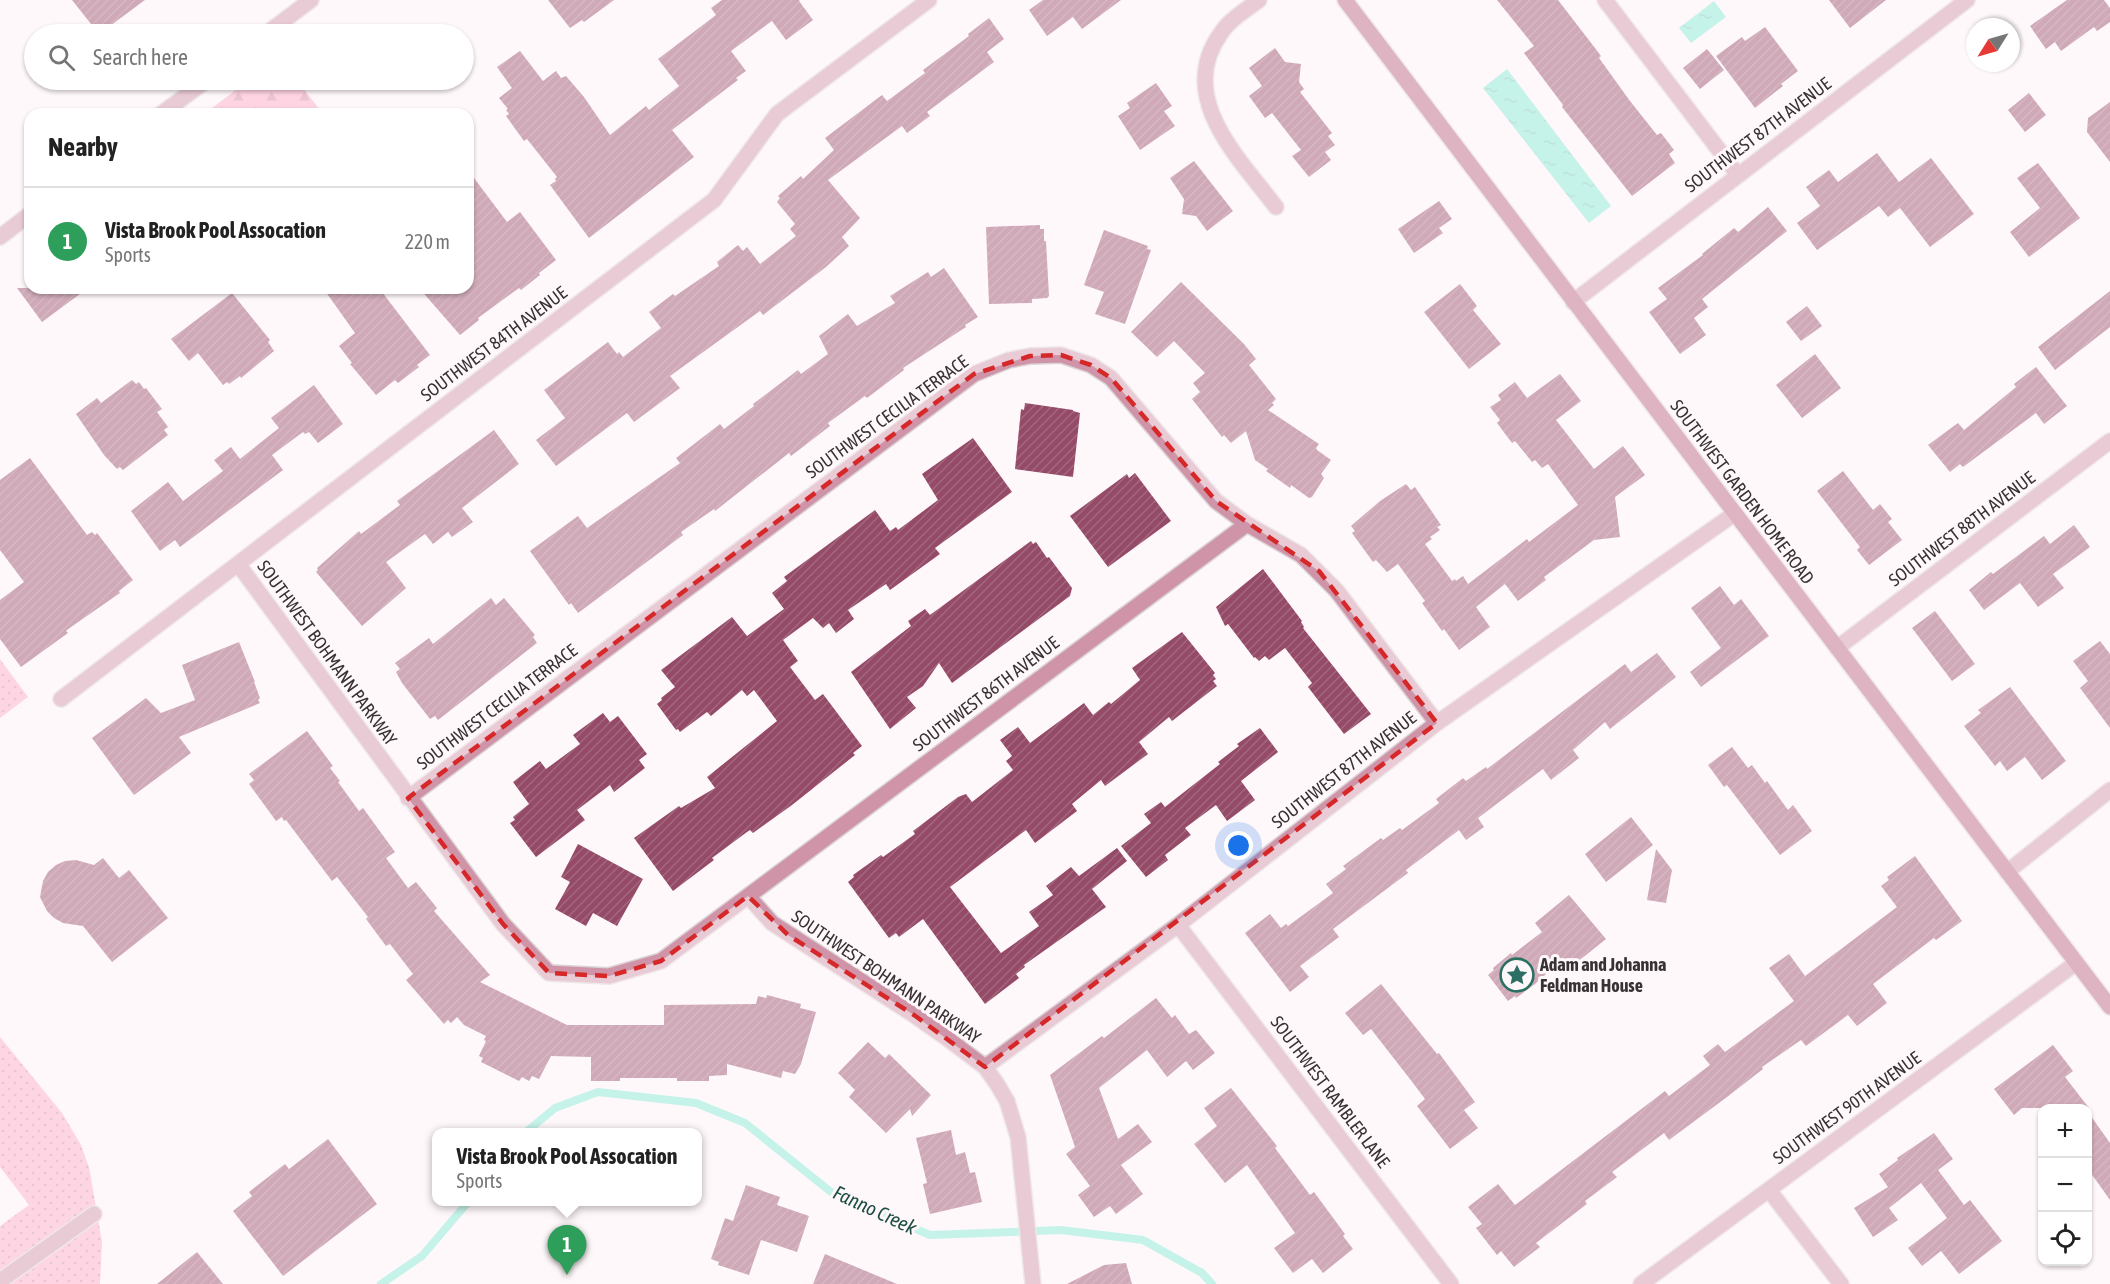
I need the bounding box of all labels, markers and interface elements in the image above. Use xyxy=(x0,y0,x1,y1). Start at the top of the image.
north arrow xyxy=(1966,18,2020,72)
search box xyxy=(24,24,474,90)
icon: search xyxy=(45,41,78,74)
text: Search here xyxy=(93,44,188,70)
street label: SOUTHWEST 87TH AVENUE xyxy=(1681,73,1835,196)
text: Nearby xyxy=(48,132,118,162)
text: Vista Brook Pool Assocation xyxy=(105,217,326,243)
text: 1 xyxy=(63,230,72,253)
text: 220 m xyxy=(405,230,450,253)
text: Sports xyxy=(105,243,151,266)
street label: SOUTHWEST 84TH AVENUE xyxy=(417,282,571,405)
street label: SOUTHWEST CECILIA TERRACE xyxy=(802,351,972,482)
street label: SOUTHWEST GARDEN HOME ROAD xyxy=(1666,395,1819,588)
street label: SOUTHWEST 88TH AVENUE xyxy=(1885,467,2039,590)
street label: SOUTHWEST BOHMANN PARKWAY xyxy=(253,556,401,749)
street label: SOUTHWEST 86TH AVENUE xyxy=(909,632,1063,755)
street label: SOUTHWEST CECILIA TERRACE xyxy=(412,639,581,774)
street label: SOUTHWEST 87TH AVENUE xyxy=(1267,707,1420,832)
your location xyxy=(1224,831,1253,860)
street label: SOUTHWEST BOHMANN PARKWAY xyxy=(788,905,985,1048)
place label: Adam and Johanna Feldman House xyxy=(1539,954,1666,996)
place icon: Adam and Johanna Feldman House xyxy=(1499,957,1535,993)
street label: SOUTHWEST RAMBLER LANE xyxy=(1267,1012,1394,1172)
street label: SOUTHWEST 90TH AVENUE xyxy=(1769,1047,1925,1168)
map controls xyxy=(2038,1104,2092,1266)
button: + xyxy=(2038,1104,2092,1158)
popup xyxy=(432,1128,702,1206)
text: Vista Brook Pool Assocation xyxy=(457,1143,678,1169)
button: − xyxy=(2038,1158,2092,1212)
text: Sports xyxy=(457,1169,502,1192)
water label: Fanno Creek xyxy=(830,1180,921,1239)
button: locate xyxy=(2038,1212,2092,1266)
pin: 1 xyxy=(548,1226,586,1275)

